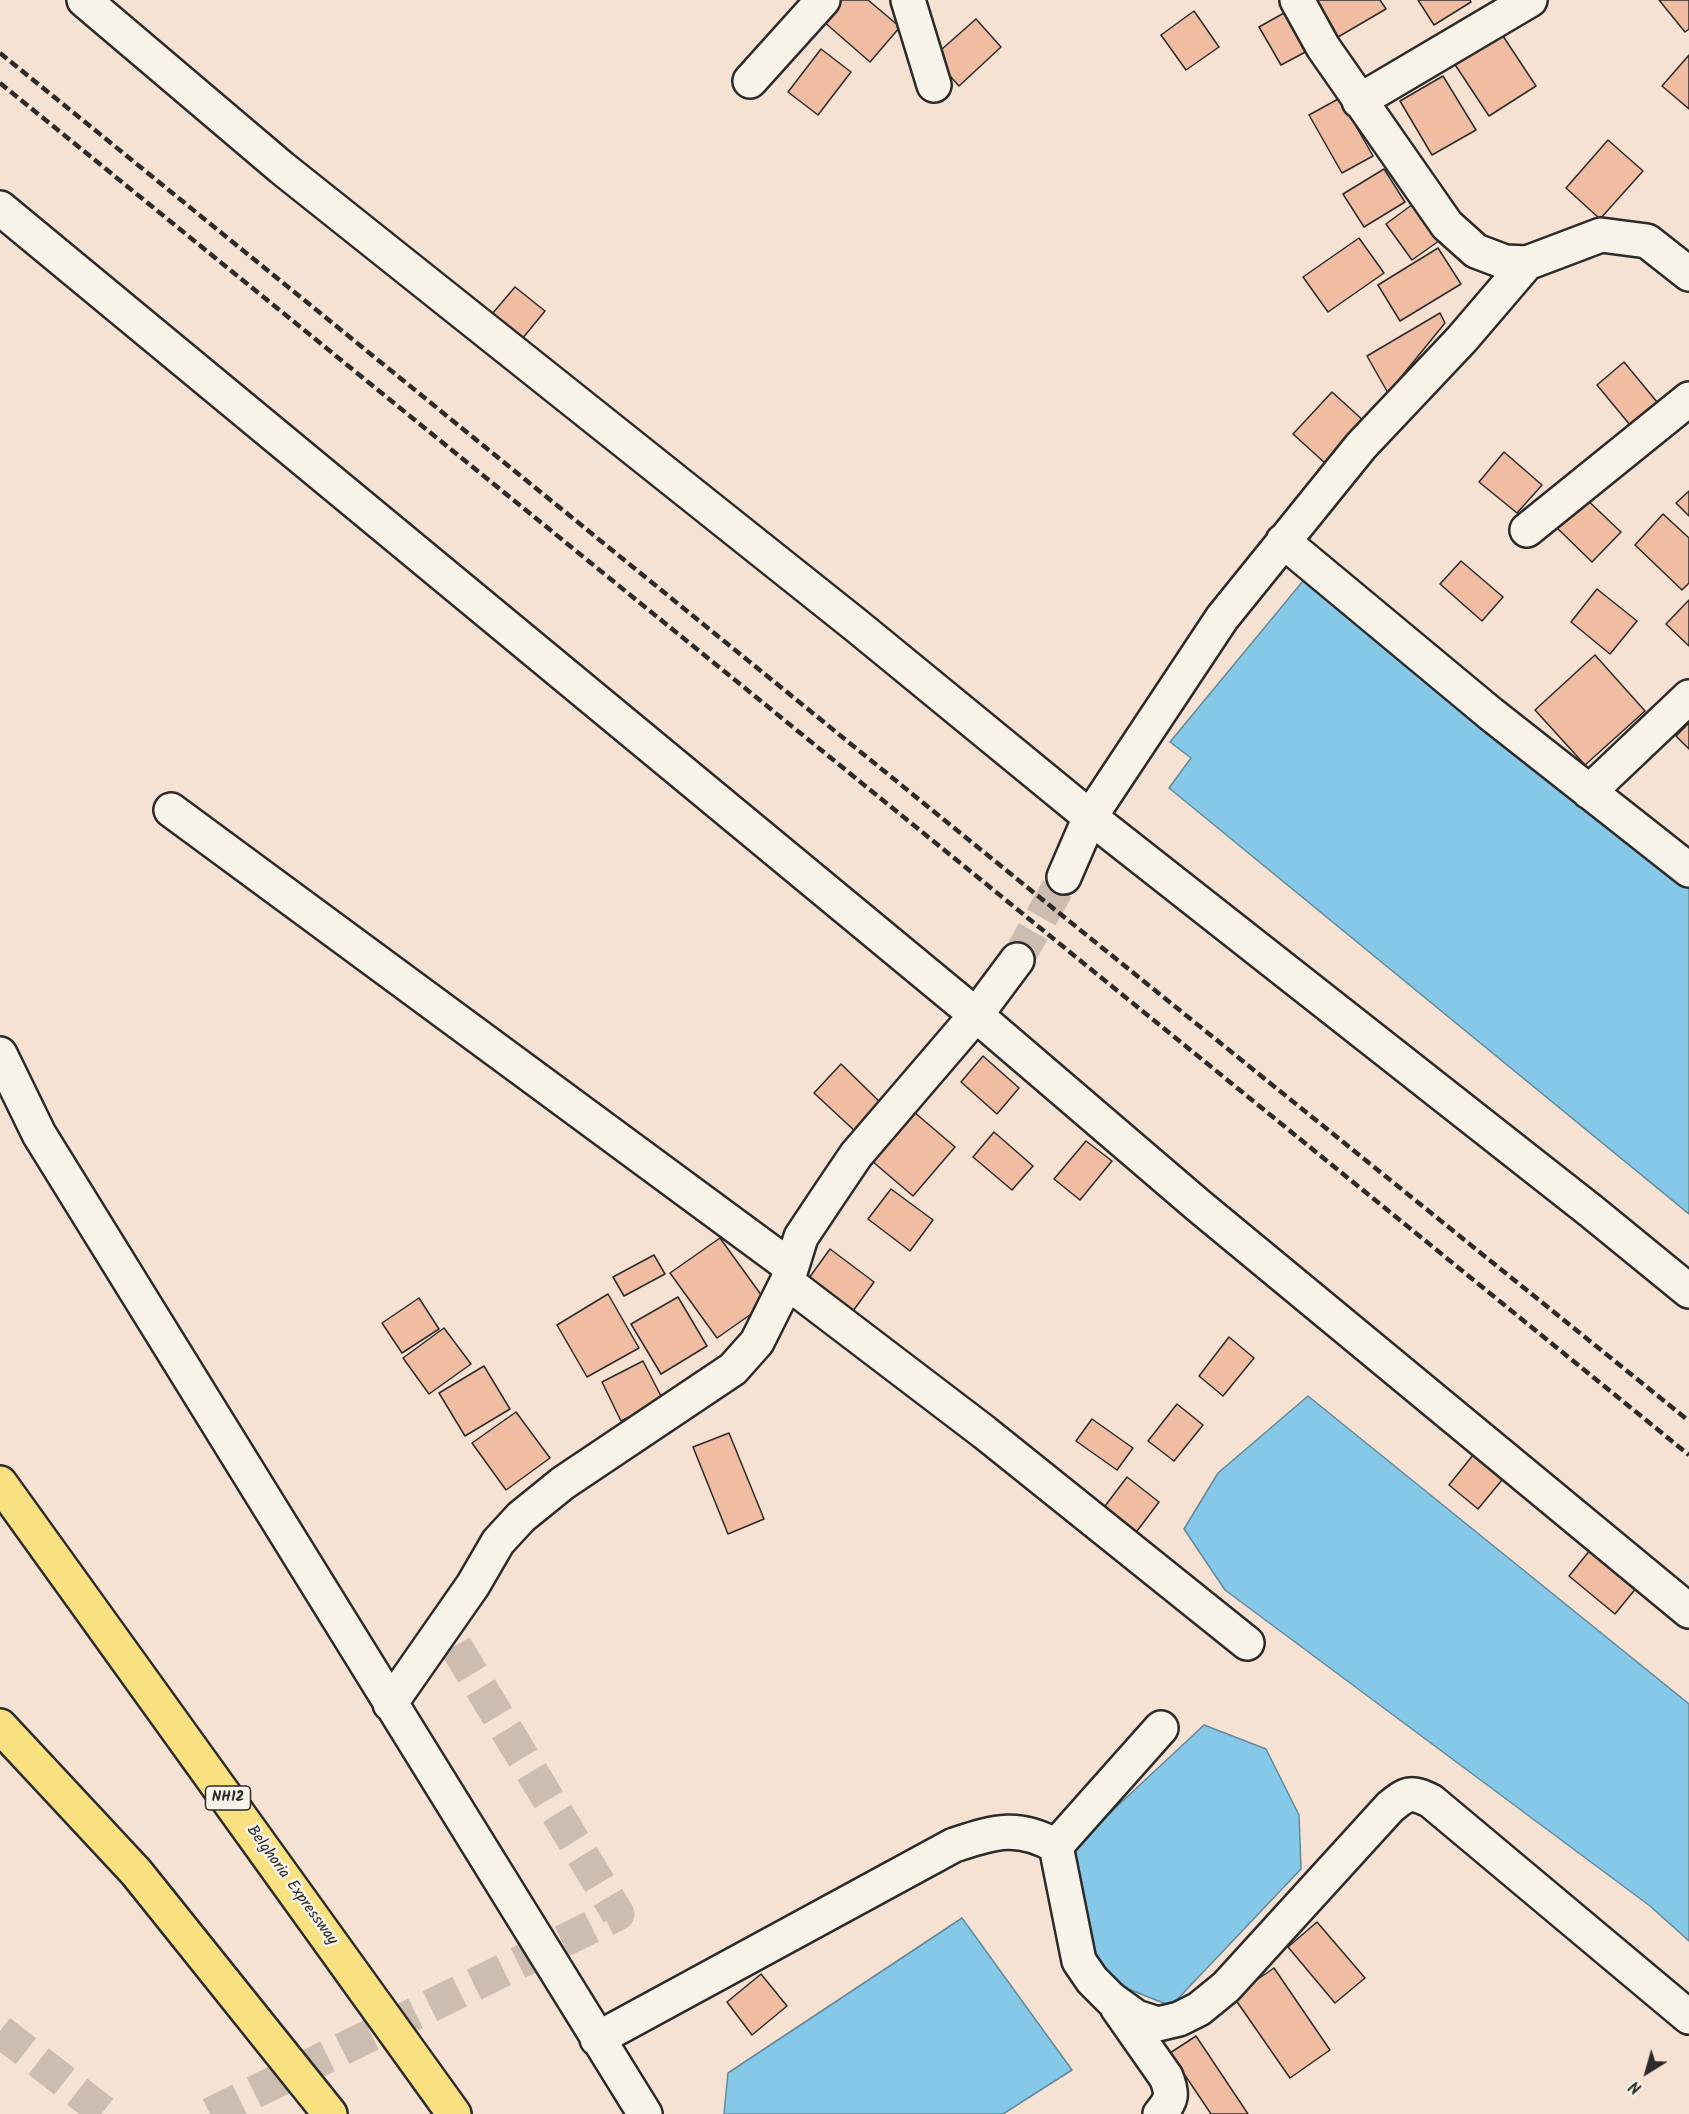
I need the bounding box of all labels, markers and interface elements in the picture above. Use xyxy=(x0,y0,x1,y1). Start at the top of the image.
road number: NH12 xyxy=(206,1786,250,1810)
street label: Belghoria Expressway xyxy=(241,1822,341,1950)
north arrow xyxy=(1617,2042,1677,2102)
text: N xyxy=(1624,2074,1647,2100)

